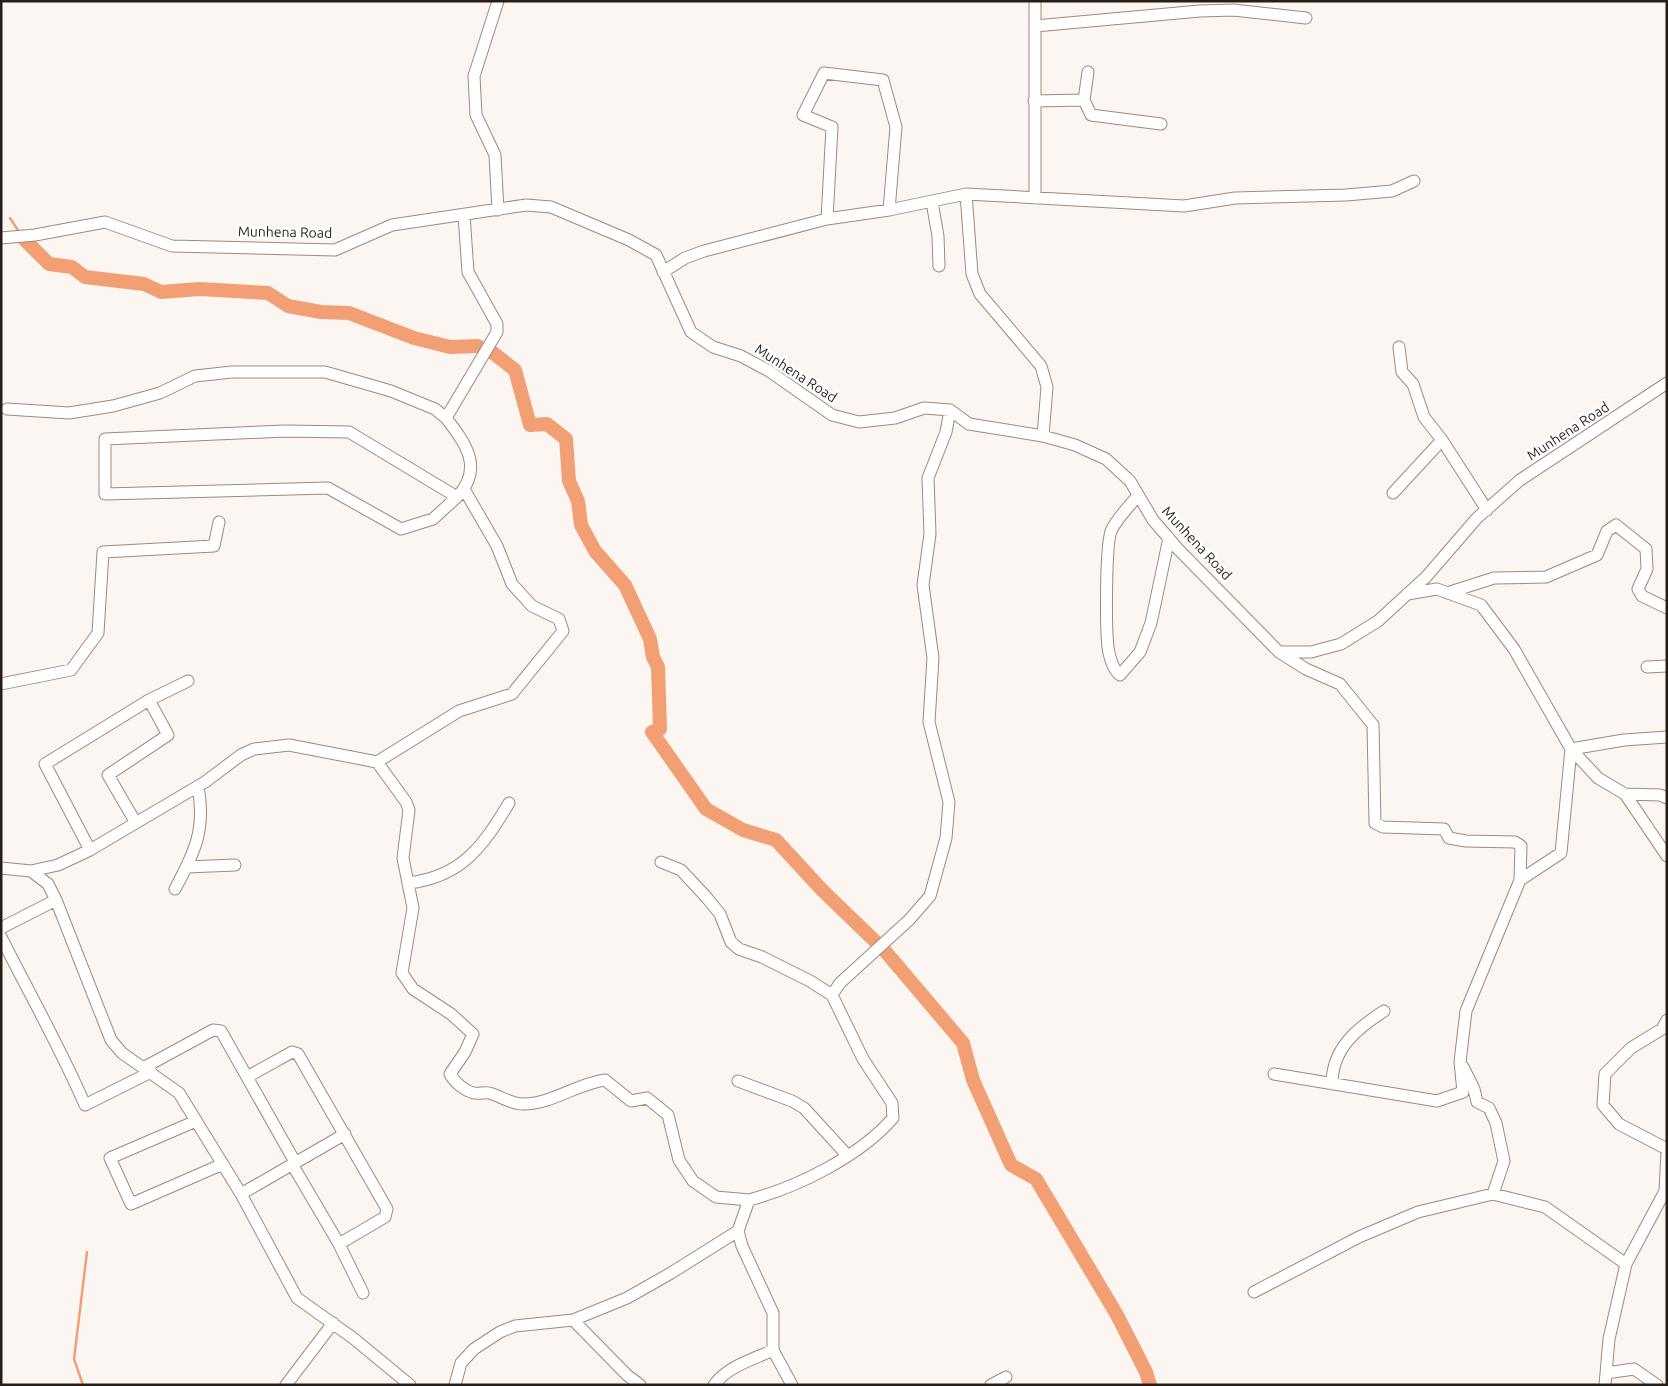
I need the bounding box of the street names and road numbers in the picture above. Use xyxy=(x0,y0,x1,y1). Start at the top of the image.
street label: Munhena Road xyxy=(238,223,332,241)
street label: Munhena Road xyxy=(752,341,840,405)
street label: Munhena Road xyxy=(1524,399,1612,463)
street label: Munhena Road xyxy=(1159,503,1235,583)

